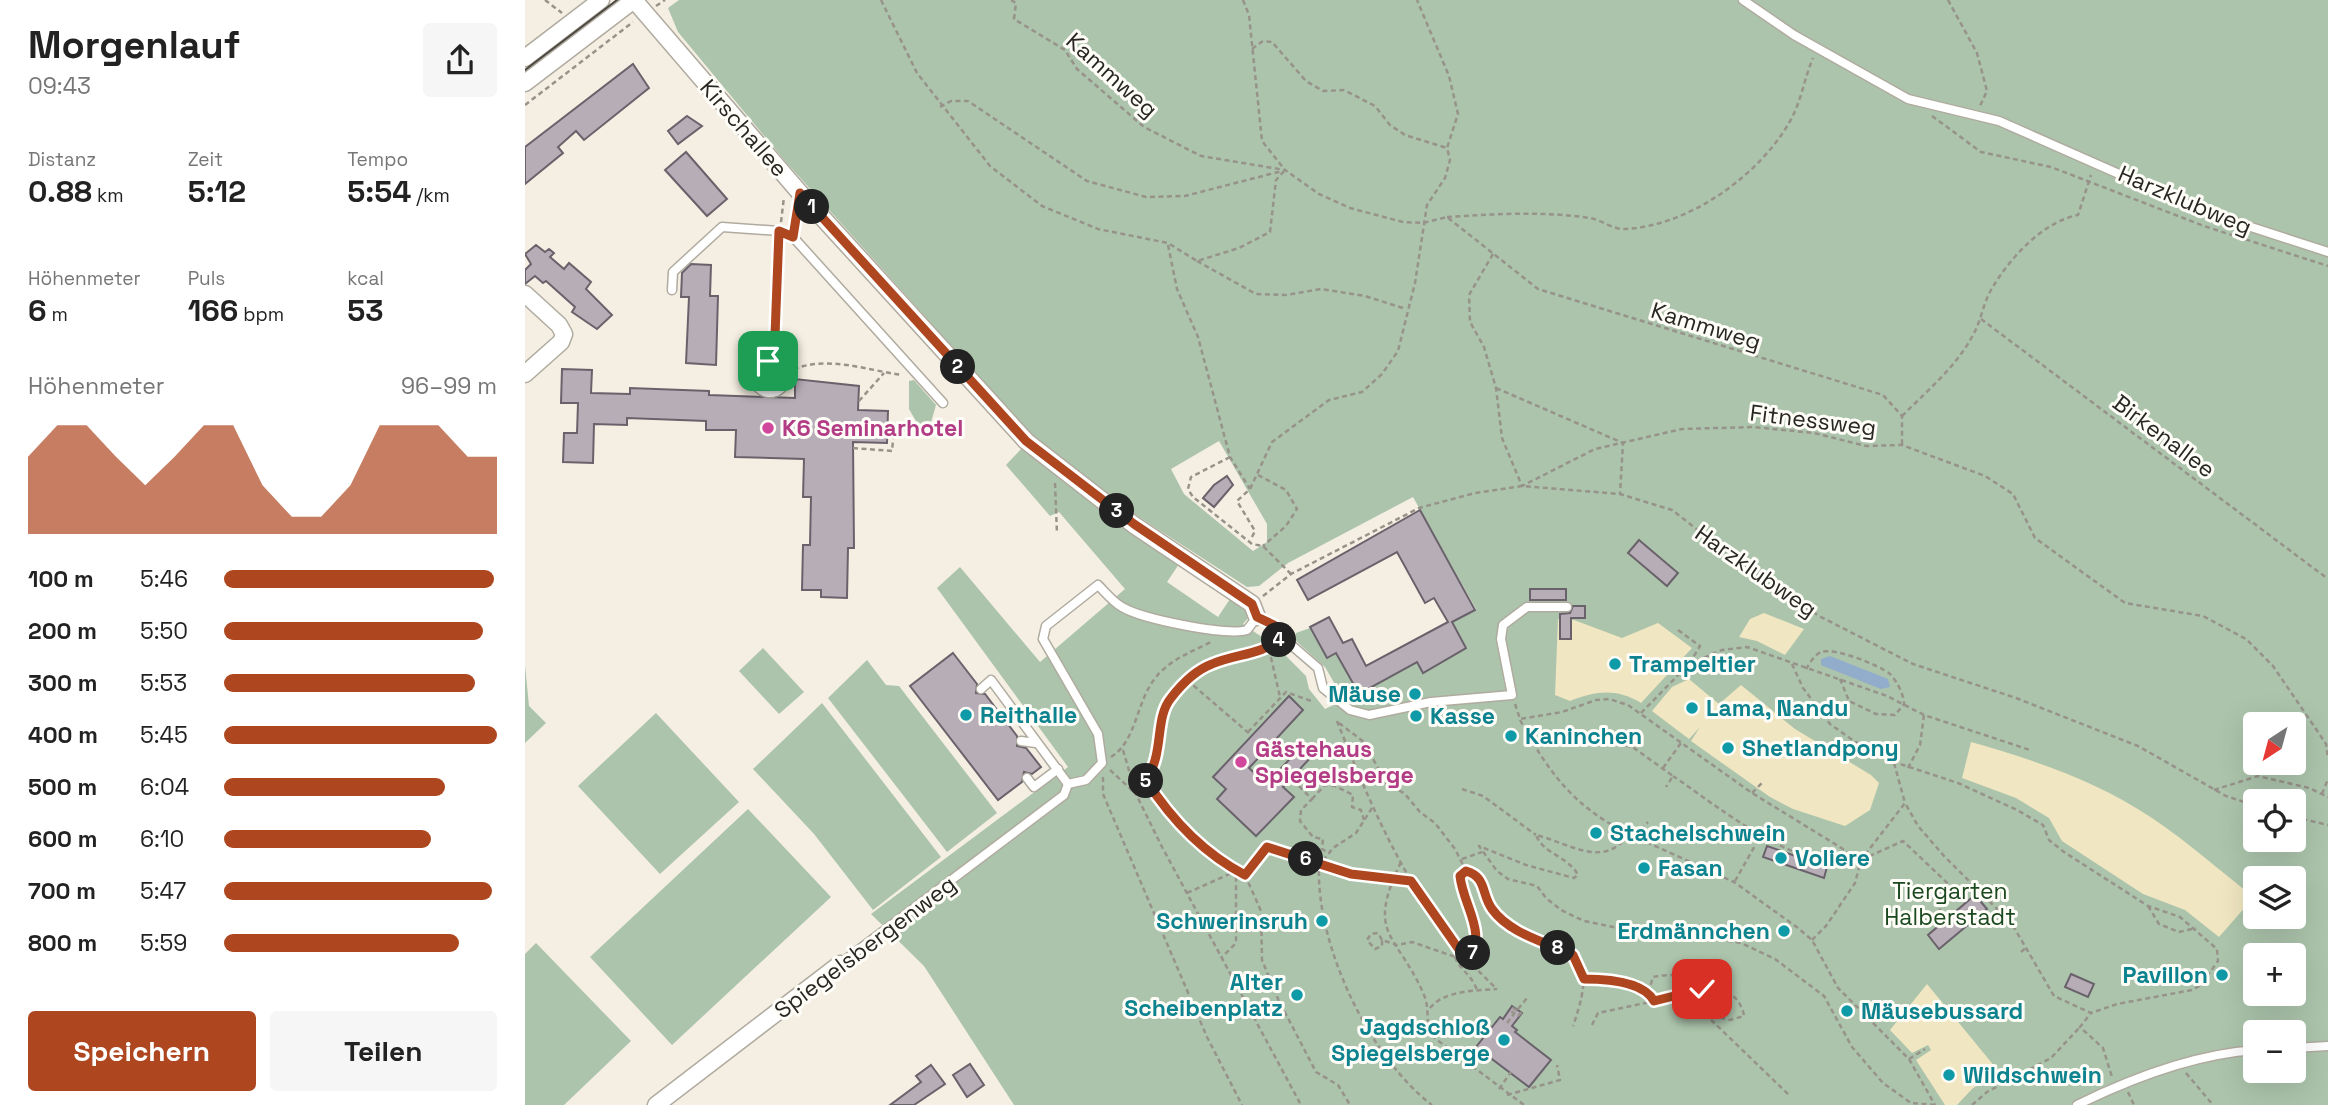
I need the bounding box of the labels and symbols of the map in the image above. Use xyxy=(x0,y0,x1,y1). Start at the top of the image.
street label: Kammweg xyxy=(1060,26,1164,124)
street label: Kirschallee xyxy=(693,73,795,183)
street label: Harzklubweg xyxy=(2114,158,2256,242)
pin: 1 xyxy=(795,190,829,224)
street label: Kammweg xyxy=(1647,295,1765,357)
pin xyxy=(738,331,798,391)
pin: 2 xyxy=(941,350,975,384)
street label: Birkenallee xyxy=(2107,388,2221,484)
street label: Fitnessweg xyxy=(1748,397,1878,443)
place label: K6 Seminarhotel xyxy=(782,413,963,443)
marker: K6 Seminarhotel xyxy=(760,420,776,436)
pin: 3 xyxy=(1099,494,1135,528)
street label: Harzklubweg xyxy=(1689,518,1823,624)
pin: 4 xyxy=(1261,622,1297,658)
place label: Trampeltier xyxy=(1629,649,1756,679)
marker: Trampeltier xyxy=(1607,656,1623,672)
place label: Mäuse xyxy=(1328,679,1401,709)
marker: Mäuse xyxy=(1407,686,1423,702)
place label: Lama, Nandu xyxy=(1706,693,1848,723)
place label: Reithalle xyxy=(980,700,1077,730)
marker: Lama, Nandu xyxy=(1684,700,1700,716)
place label: Kasse xyxy=(1430,701,1495,731)
marker: Reithalle xyxy=(958,707,974,723)
marker: Kasse xyxy=(1408,708,1424,724)
north arrow xyxy=(2243,712,2307,775)
place label: Kaninchen xyxy=(1525,721,1642,751)
marker: Kaninchen xyxy=(1503,728,1519,744)
place label: Shetlandpony xyxy=(1742,733,1899,763)
place label: Gästehaus Spiegelsberge xyxy=(1255,734,1414,790)
marker: Shetlandpony xyxy=(1720,740,1736,756)
marker: Gästehaus Spiegelsberge xyxy=(1233,754,1249,770)
pin: 5 xyxy=(1129,764,1163,798)
place label: Stachelschwein xyxy=(1610,818,1786,848)
marker: Stachelschwein xyxy=(1588,825,1604,841)
pin: 6 xyxy=(1289,842,1323,876)
place label: Voliere xyxy=(1795,843,1870,873)
marker: Voliere xyxy=(1773,850,1789,866)
place label: Fasan xyxy=(1658,853,1723,883)
marker: Fasan xyxy=(1636,860,1652,876)
street label: Spiegelsbergenweg xyxy=(768,869,962,1025)
park label: Tiergarten Halberstadt xyxy=(1884,876,2016,932)
place label: Schwerinsruh xyxy=(1156,906,1308,936)
marker: Schwerinsruh xyxy=(1314,913,1330,929)
place label: Erdmännchen xyxy=(1618,916,1770,946)
marker: Erdmännchen xyxy=(1776,923,1792,939)
pin: 8 xyxy=(1541,930,1575,965)
pin: 7 xyxy=(1455,936,1490,970)
pin xyxy=(1672,959,1732,1019)
place label: Pavillon xyxy=(2122,960,2208,990)
place label: Alter Scheibenplatz xyxy=(1124,967,1283,1023)
marker: Pavillon xyxy=(2214,967,2230,983)
marker: Alter Scheibenplatz xyxy=(1289,987,1305,1003)
place label: Mäusebussard xyxy=(1861,996,2023,1026)
marker: Mäusebussard xyxy=(1839,1003,1855,1019)
place label: Jagdschloß Spiegelsberge xyxy=(1331,1012,1490,1068)
marker: Jagdschloß Spiegelsberge xyxy=(1496,1032,1512,1048)
place label: Wildschwein xyxy=(1963,1060,2102,1090)
marker: Wildschwein xyxy=(1941,1067,1957,1083)

